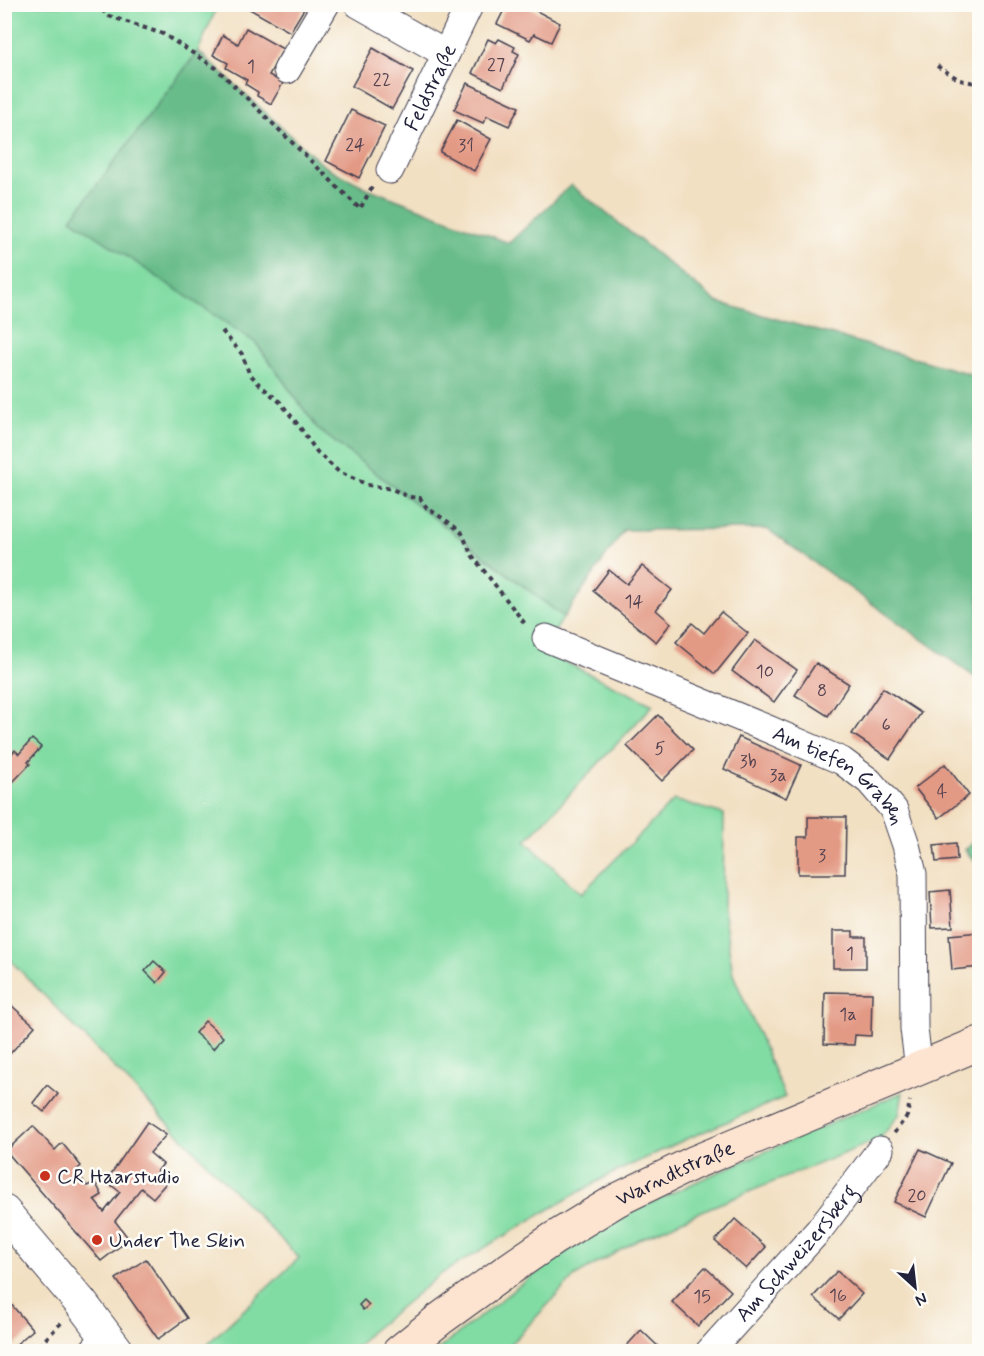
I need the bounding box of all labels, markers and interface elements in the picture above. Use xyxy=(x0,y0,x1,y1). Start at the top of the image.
street label: Feldstraße xyxy=(398,39,464,136)
house number: 27 xyxy=(487,53,505,77)
house number: 1 xyxy=(247,55,255,79)
house number: 22 xyxy=(373,68,391,92)
house number: 24 xyxy=(345,133,365,157)
house number: 31 xyxy=(458,134,474,158)
house number: 14 xyxy=(625,590,644,614)
house number: 10 xyxy=(756,660,774,684)
house number: 8 xyxy=(817,679,827,703)
house number: 6 xyxy=(881,713,891,737)
street label: Am tiefen Graben xyxy=(768,720,911,829)
house number: 5 xyxy=(655,737,666,761)
house number: 3b xyxy=(740,750,757,774)
house number: 3a xyxy=(769,764,787,788)
house number: 4 xyxy=(937,780,947,804)
house number: 3 xyxy=(818,844,826,868)
house number: 1 xyxy=(846,942,854,966)
house number: 1a xyxy=(839,1003,857,1027)
street label: Warndtstraße xyxy=(611,1134,739,1213)
place label: CR Haarstudio xyxy=(57,1163,180,1191)
marker: CR Haarstudio xyxy=(38,1169,52,1183)
street label: Am Schweizersberg xyxy=(730,1179,865,1328)
house number: 20 xyxy=(907,1184,927,1208)
place label: Under The Skin xyxy=(109,1227,245,1255)
marker: Under The Skin xyxy=(90,1233,104,1247)
north arrow xyxy=(885,1257,945,1317)
house number: 16 xyxy=(829,1284,847,1308)
house number: 15 xyxy=(693,1285,711,1309)
text: N xyxy=(912,1287,931,1311)

